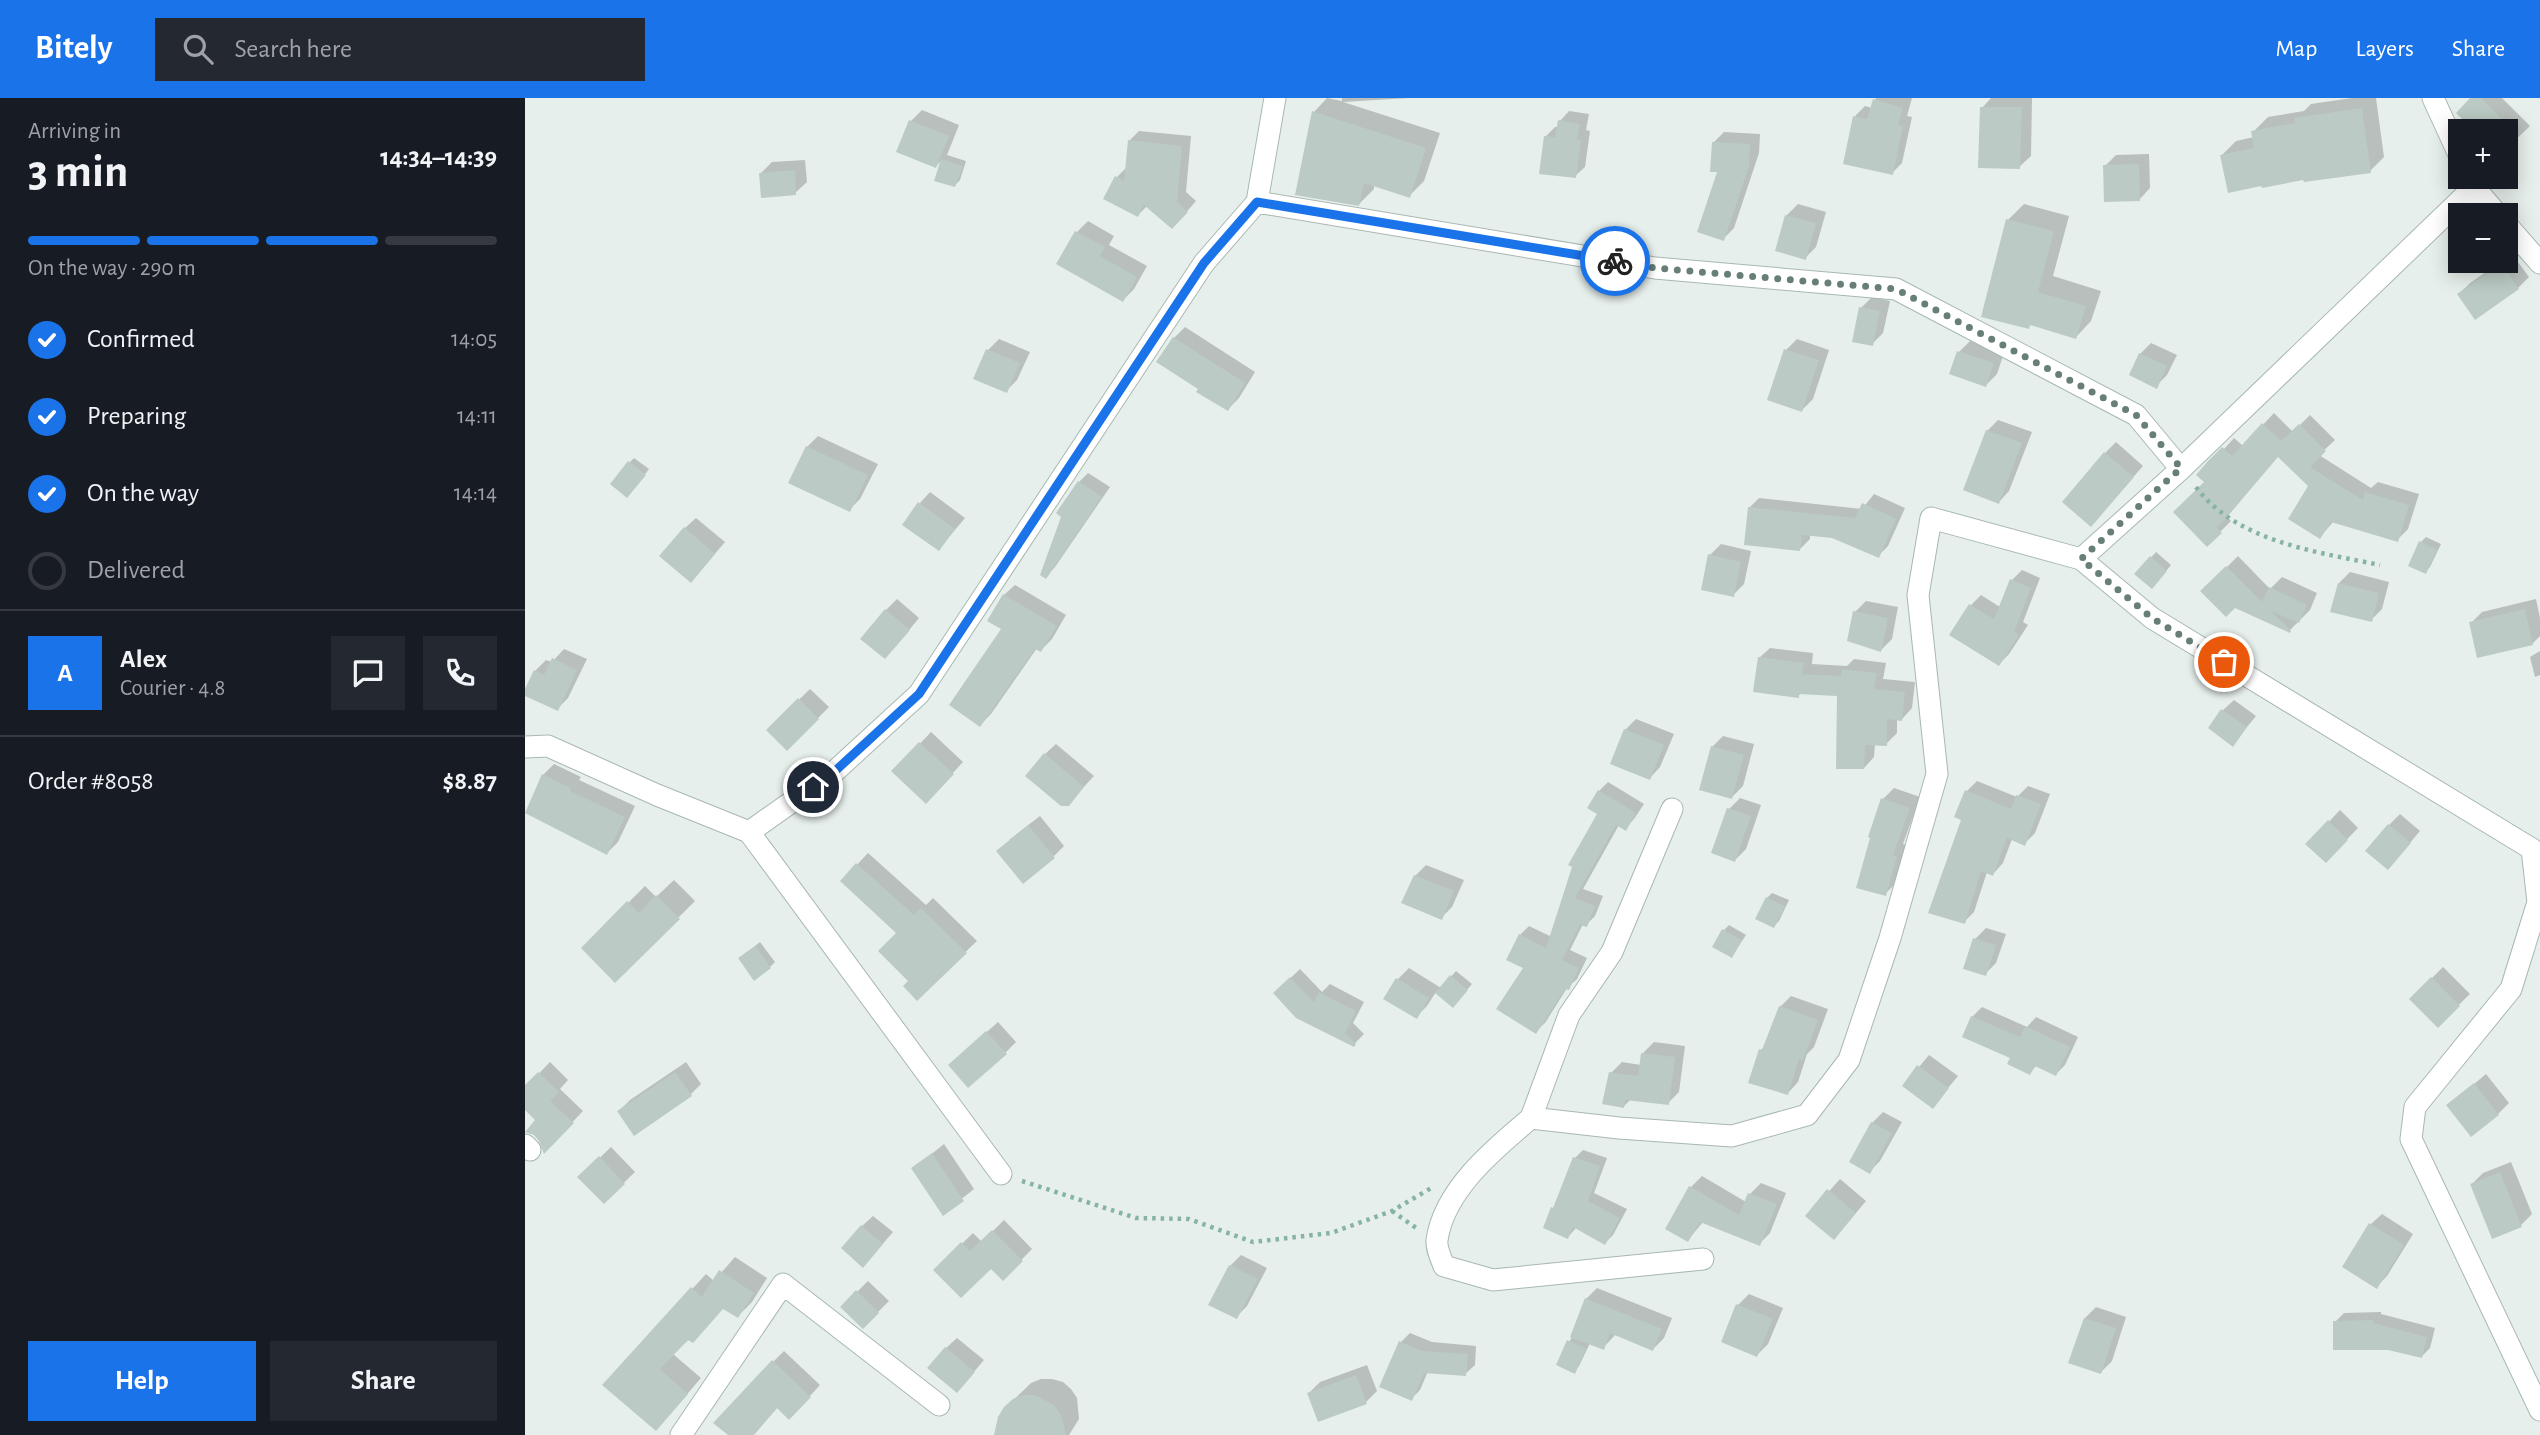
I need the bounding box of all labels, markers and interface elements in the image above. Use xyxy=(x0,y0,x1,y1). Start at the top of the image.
search box xyxy=(155,18,645,81)
icon: search xyxy=(179,30,217,68)
text: Bitely xyxy=(35,32,113,65)
text: Search here xyxy=(235,36,352,62)
text: Map xyxy=(2275,37,2317,61)
text: Layers xyxy=(2355,37,2414,61)
text: Share xyxy=(2452,37,2505,61)
map controls xyxy=(2448,119,2518,273)
button: + xyxy=(2448,119,2518,189)
text: Arriving in xyxy=(28,120,121,143)
text: 14:34–14:39 xyxy=(380,144,497,170)
text: 3 min xyxy=(28,149,128,195)
button: − xyxy=(2448,203,2518,273)
courier xyxy=(1580,226,1650,296)
icon: bike xyxy=(1596,242,1634,280)
text: On the way · 290 m xyxy=(28,257,196,280)
icon: check xyxy=(28,321,66,359)
text: Confirmed xyxy=(87,326,195,352)
text: 14:05 xyxy=(451,328,497,351)
icon: check xyxy=(28,398,66,436)
text: Preparing xyxy=(87,403,186,429)
text: 14:11 xyxy=(457,405,497,428)
icon: check xyxy=(28,475,66,513)
text: On the way xyxy=(87,480,199,506)
text: 14:14 xyxy=(454,482,497,505)
text: Delivered xyxy=(87,557,185,583)
pin xyxy=(2194,632,2254,692)
button: chat xyxy=(331,636,405,710)
button: phone xyxy=(423,636,497,710)
icon: bag xyxy=(2205,643,2243,681)
text: Alex xyxy=(120,646,167,672)
text: A xyxy=(57,660,73,686)
text: Courier · 4.8 xyxy=(120,677,225,700)
pin xyxy=(783,757,843,817)
text: Order #8058 xyxy=(28,768,154,794)
text: $8.87 xyxy=(442,768,497,794)
icon: home xyxy=(794,768,832,806)
button: Help xyxy=(28,1341,256,1421)
button: Share xyxy=(270,1341,497,1421)

